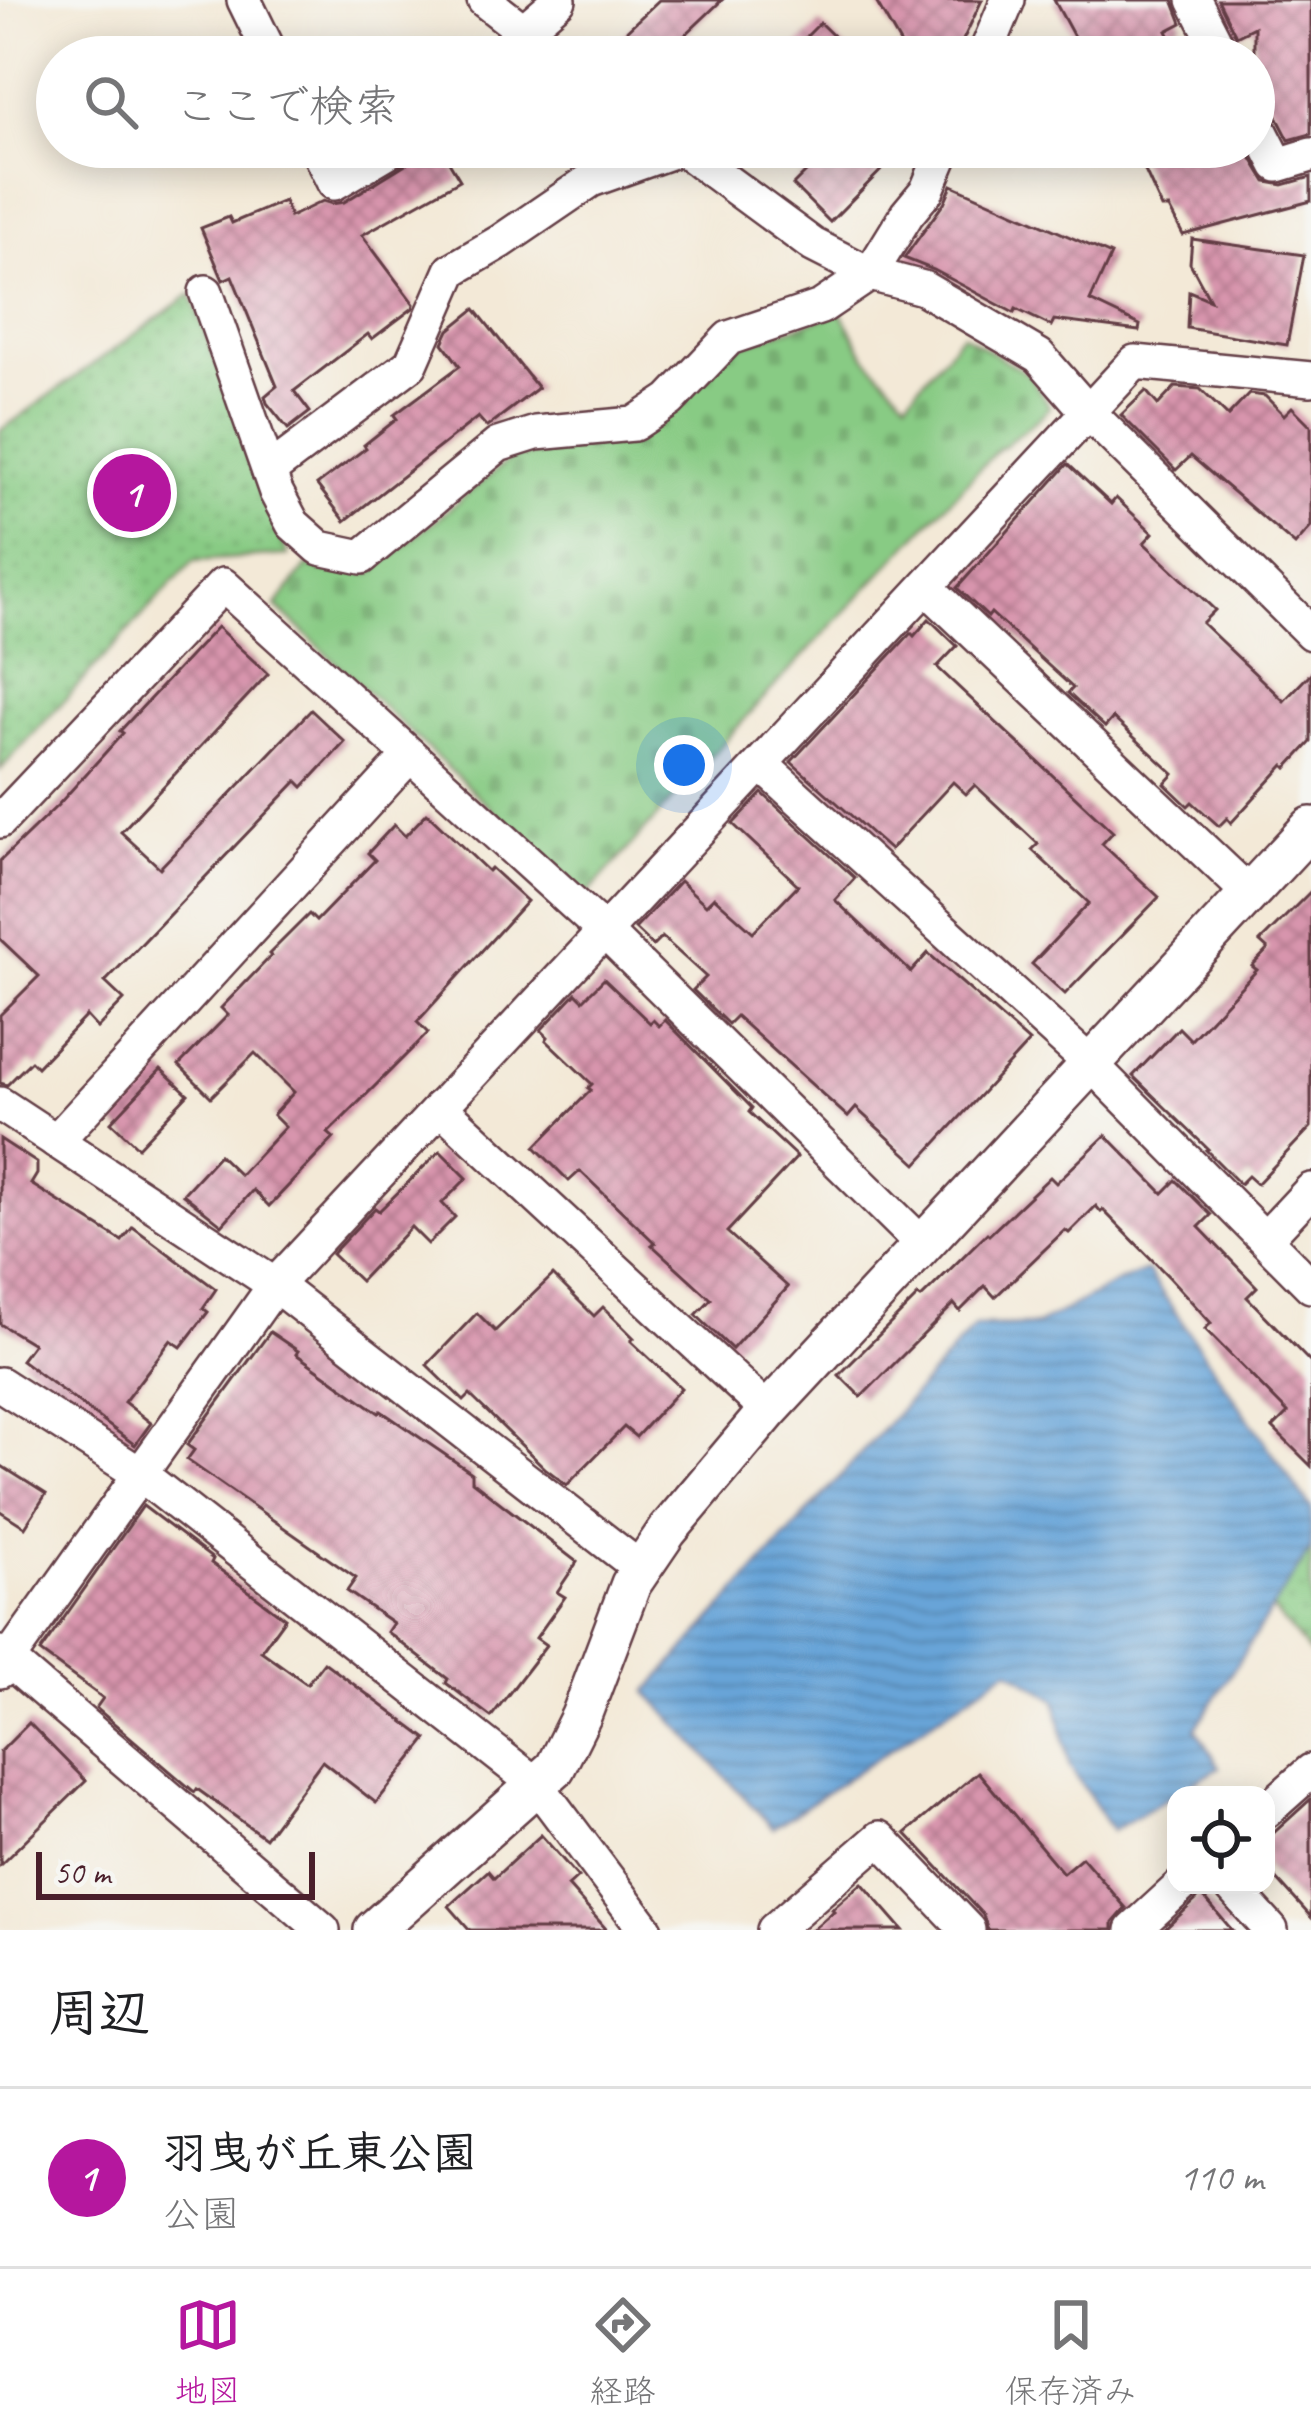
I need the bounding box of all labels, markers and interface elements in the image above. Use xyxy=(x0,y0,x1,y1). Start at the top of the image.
search box xyxy=(36,36,1275,168)
icon: search xyxy=(78,69,144,135)
text: ここで検索 xyxy=(174,78,399,135)
pin: 1 xyxy=(93,448,171,538)
your location xyxy=(654,735,714,795)
map controls xyxy=(1167,1786,1275,1894)
button: locate xyxy=(1167,1786,1275,1894)
scale bar xyxy=(36,1846,315,1899)
text: 50 m xyxy=(54,1852,110,1894)
text: 周辺 xyxy=(48,1981,150,2045)
text: 羽曳が丘東公園 xyxy=(162,2125,477,2182)
text: 1 xyxy=(78,2153,96,2202)
text: 110 m xyxy=(1179,2153,1263,2202)
text: 公園 xyxy=(162,2190,240,2239)
tab: 地図 xyxy=(175,2292,241,2412)
tab: 経路 xyxy=(590,2292,656,2412)
tab: 保存済み xyxy=(1005,2292,1137,2412)

